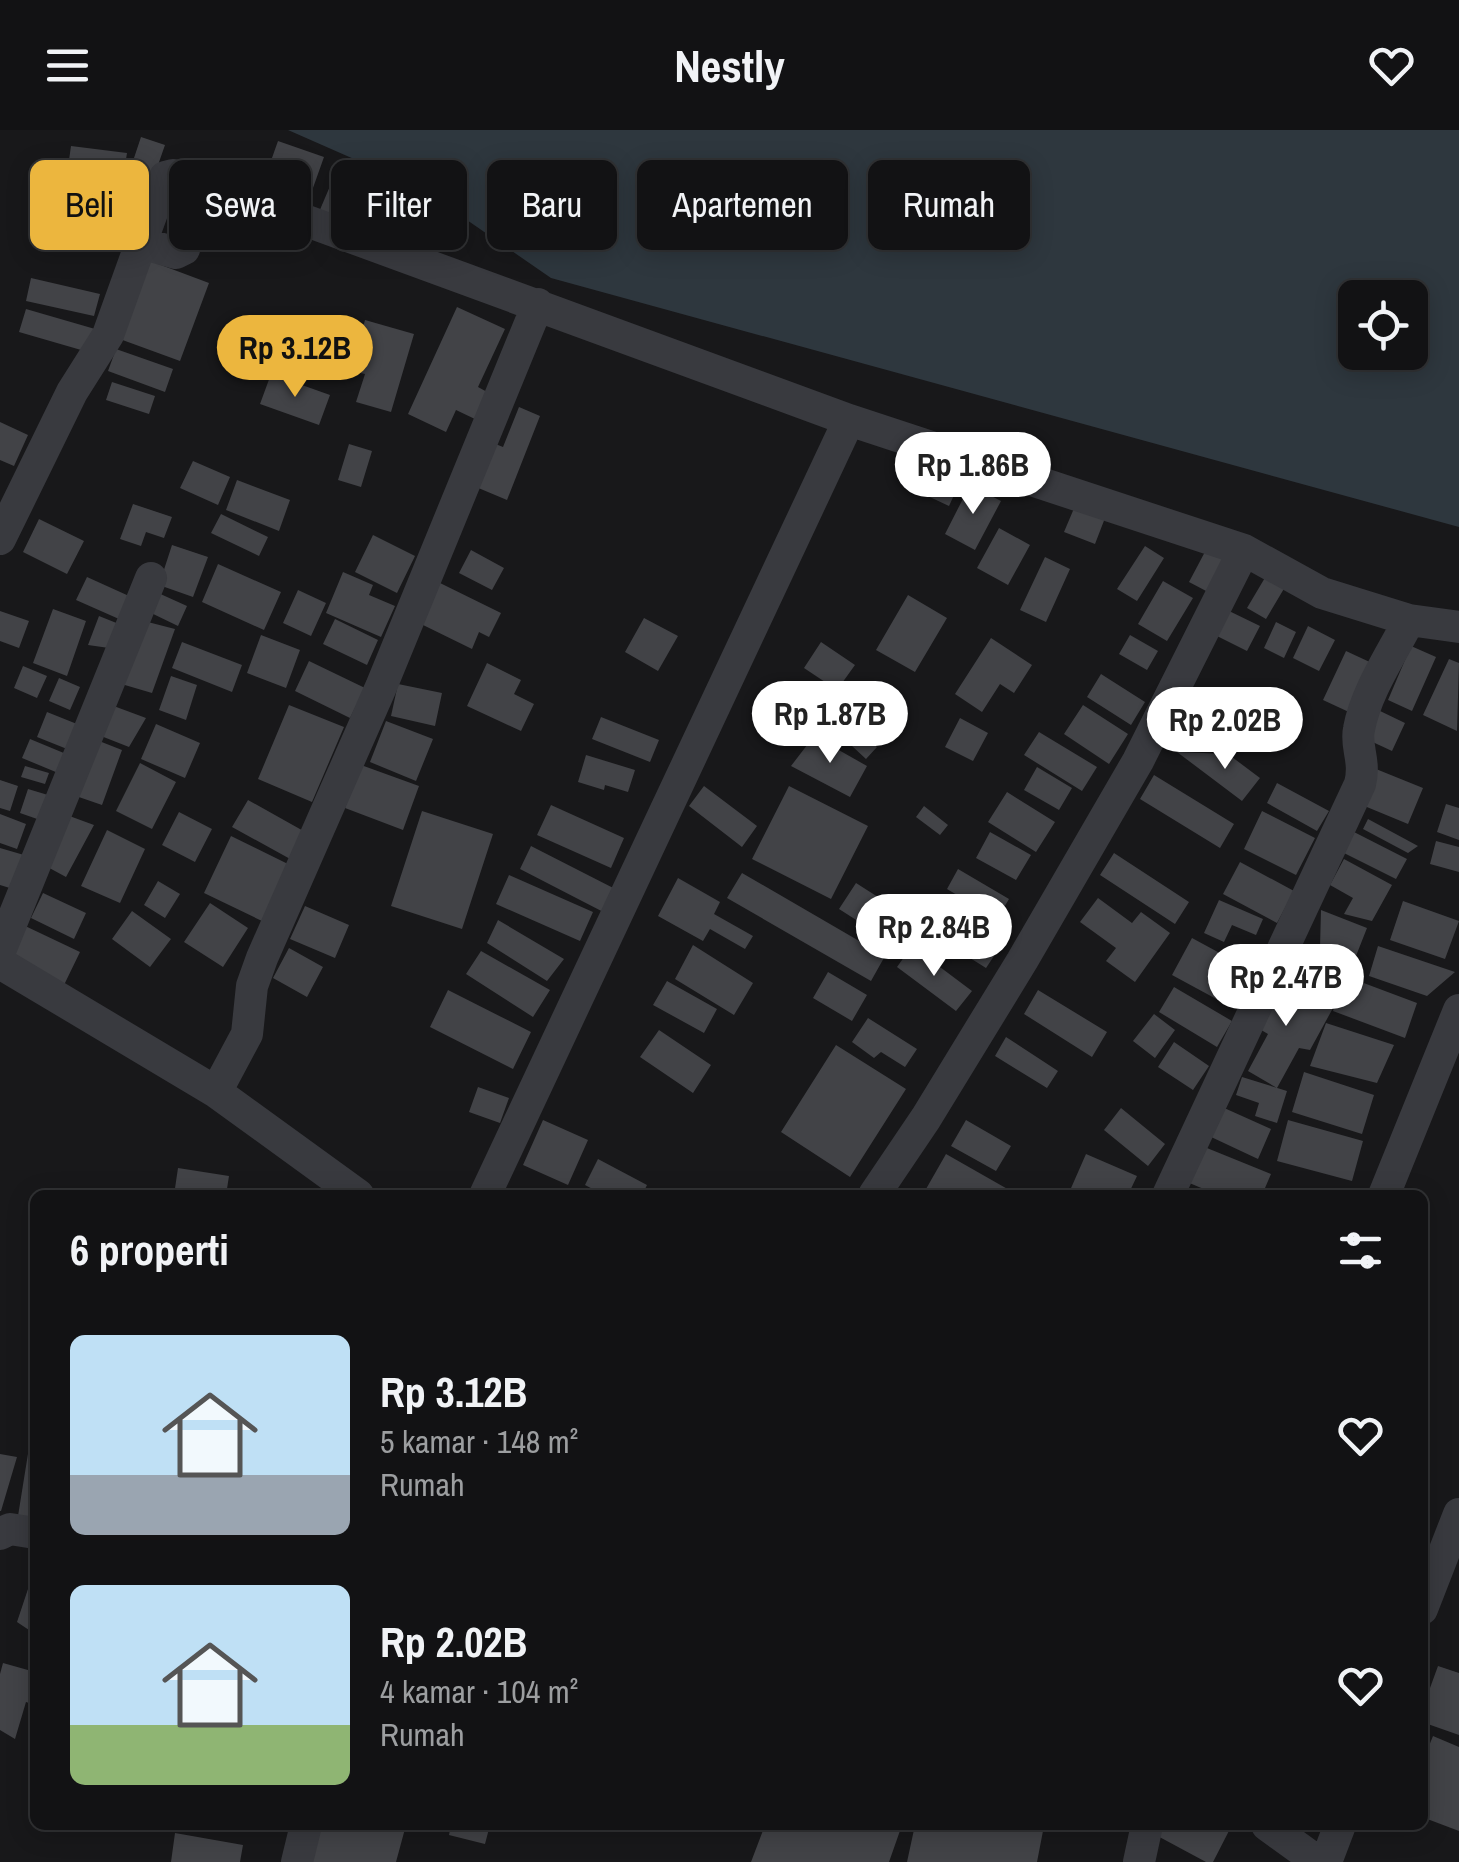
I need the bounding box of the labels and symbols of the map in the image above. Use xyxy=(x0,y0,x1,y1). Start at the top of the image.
pin: Rp 3.12B xyxy=(192,315,398,400)
pin: Rp 1.86B xyxy=(870,432,1076,517)
pin: Rp 1.87B xyxy=(727,681,933,766)
pin: Rp 2.02B xyxy=(1122,687,1328,772)
pin: Rp 2.84B xyxy=(831,894,1037,979)
pin: Rp 2.47B xyxy=(1183,944,1389,1029)

